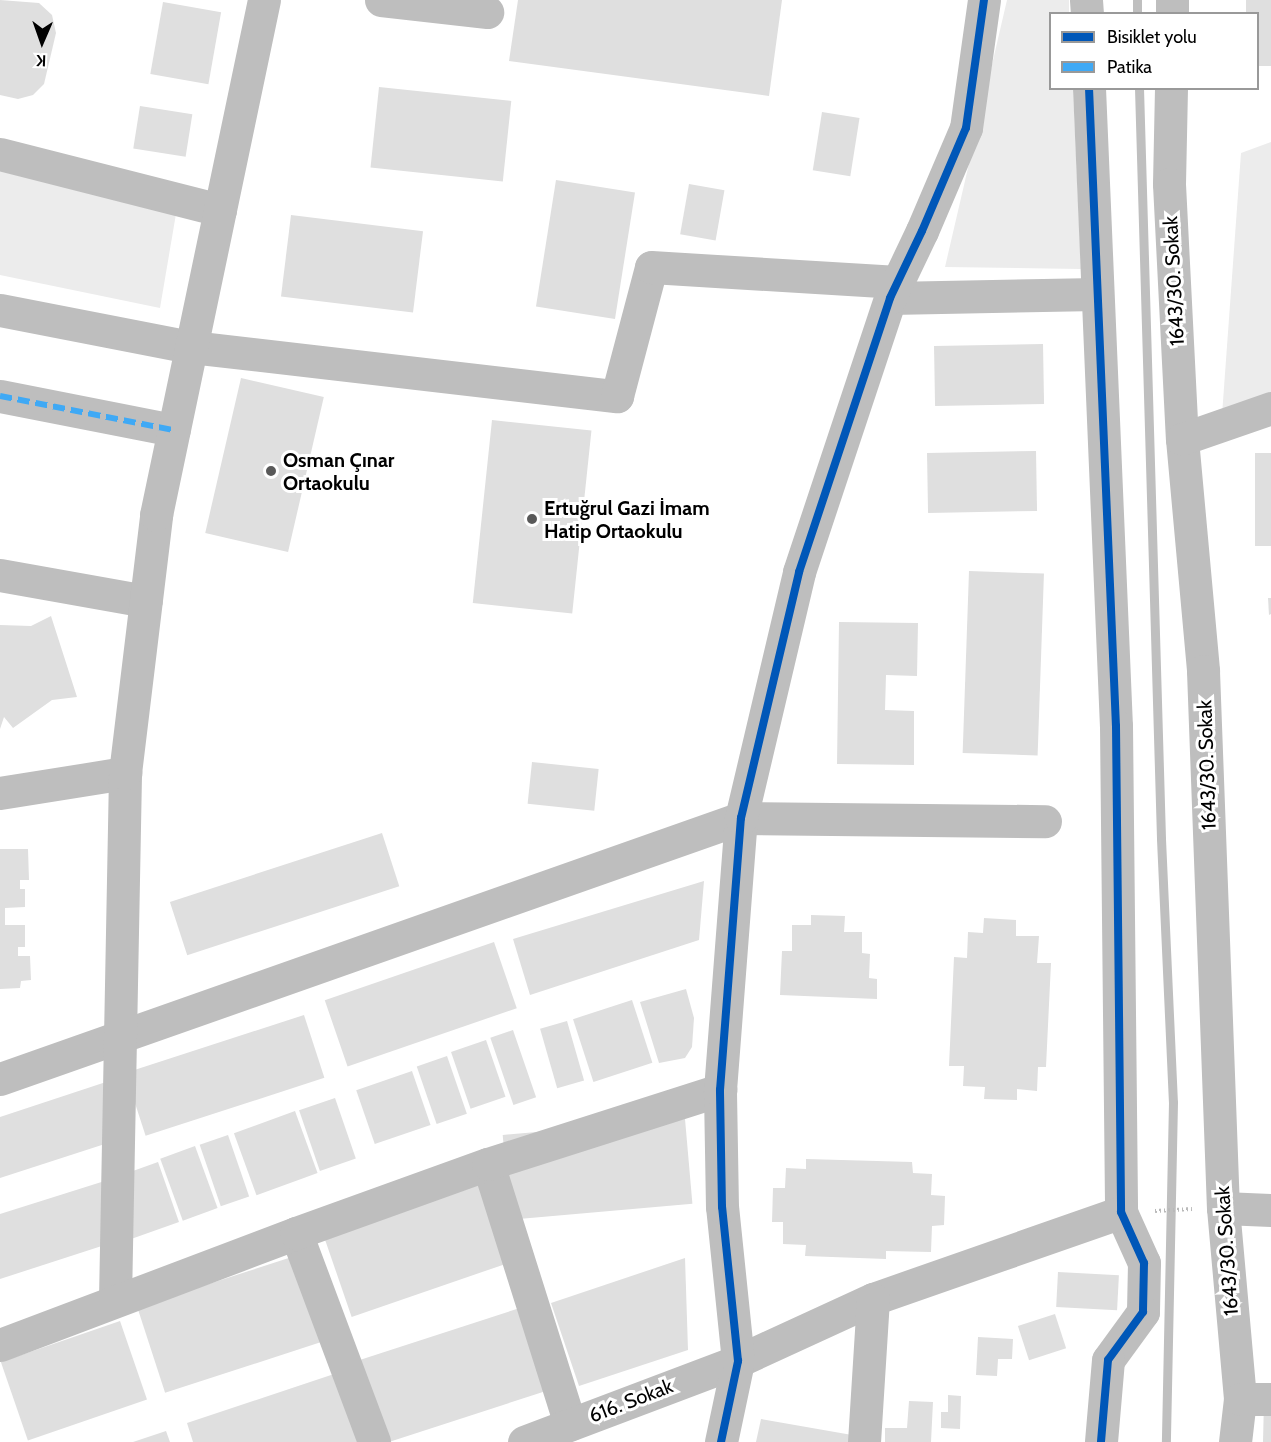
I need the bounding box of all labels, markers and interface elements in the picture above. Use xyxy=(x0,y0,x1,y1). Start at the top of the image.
north arrow xyxy=(12,12,72,72)
legend xyxy=(1049,12,1259,90)
text: Bisiklet yolu xyxy=(1107,26,1197,48)
text: K xyxy=(36,51,47,70)
text: Patika xyxy=(1107,56,1152,78)
street label: 1643/30. Sokak xyxy=(1159,216,1189,346)
place label: Osman Çınar Ortaokulu xyxy=(283,448,394,495)
marker: Osman Çınar Ortaokulu xyxy=(264,464,278,478)
place label: Ertuğrul Gazi İmam Hatip Ortaokulu xyxy=(544,496,710,543)
marker: Ertuğrul Gazi İmam Hatip Ortaokulu xyxy=(525,512,539,526)
street label: 1643/30. Sokak xyxy=(1193,700,1221,830)
street label: 1643/30. Sokak xyxy=(1210,1185,1244,1317)
street label: 616. Sokak xyxy=(586,1374,676,1428)

